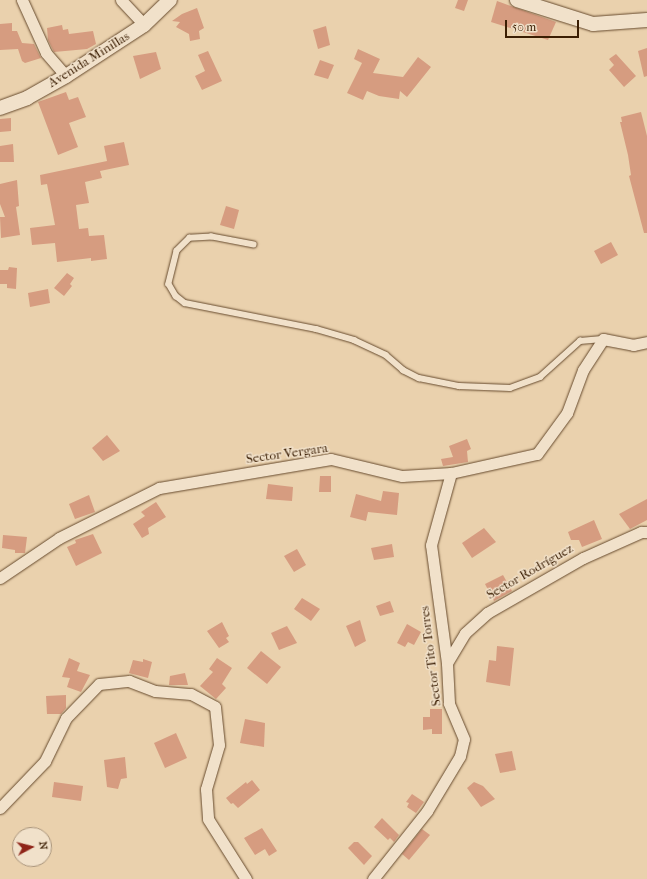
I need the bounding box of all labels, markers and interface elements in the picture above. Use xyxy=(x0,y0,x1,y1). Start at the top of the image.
scale bar xyxy=(507,12,581,38)
text: 50 m xyxy=(512,20,536,34)
street label: Avenida Minillas xyxy=(45,29,133,91)
street label: Sector Vergara xyxy=(245,441,329,467)
street label: Sector Rodríguez xyxy=(484,541,576,603)
street label: Sector Tito Torres xyxy=(417,605,445,707)
north arrow xyxy=(12,827,52,867)
text: N xyxy=(36,841,50,851)

